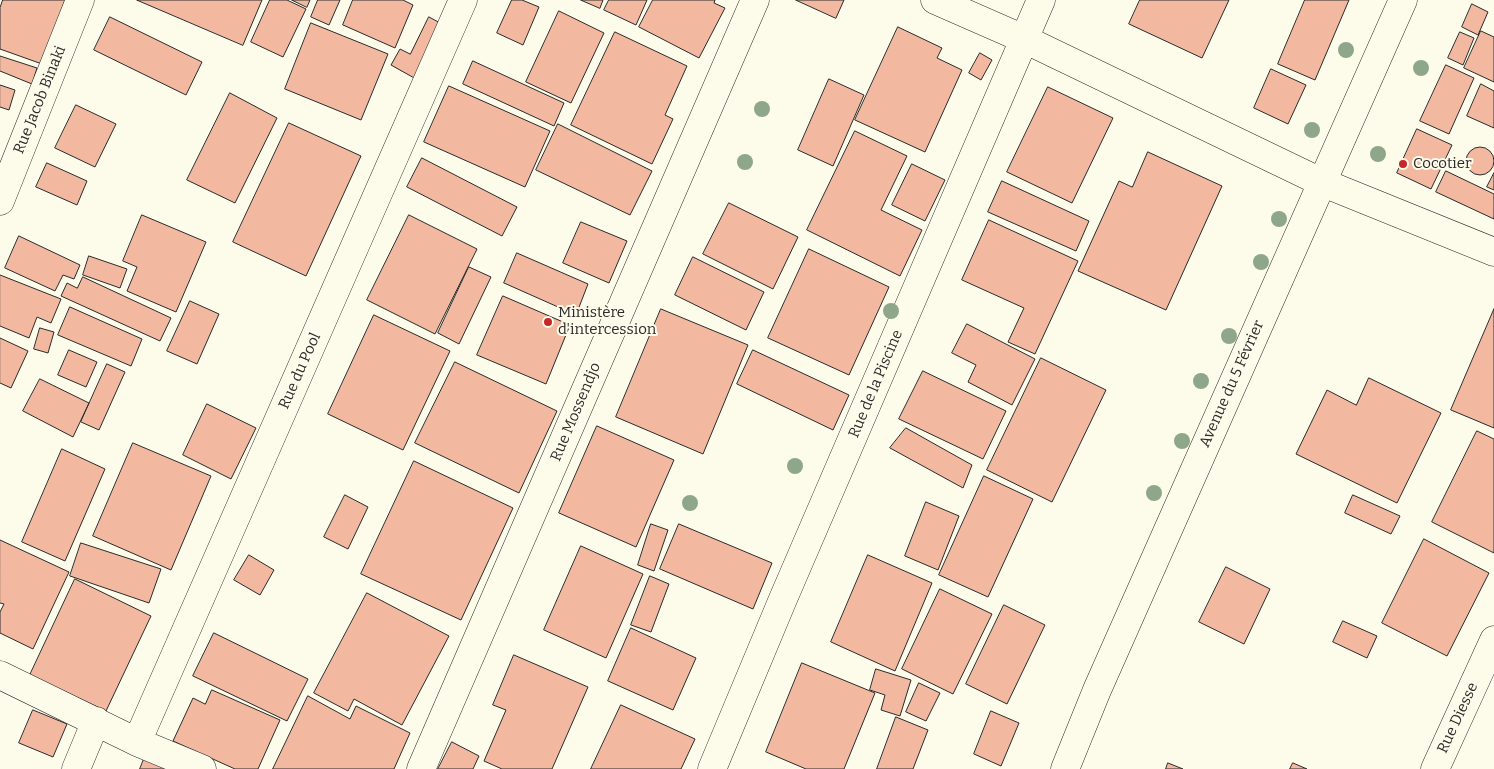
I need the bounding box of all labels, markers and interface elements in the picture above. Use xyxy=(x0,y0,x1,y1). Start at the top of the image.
street label: Rue Jacob Binaki xyxy=(10,43,70,157)
place label: Cocotier xyxy=(1413,155,1472,173)
marker: Cocotier xyxy=(1397,158,1409,170)
place label: Ministère d'intercession xyxy=(558,304,656,339)
marker: Ministère d'intercession xyxy=(542,316,554,328)
street label: Avenue du 5 Février xyxy=(1196,318,1268,450)
street label: Rue de la Piscine xyxy=(845,327,907,441)
street label: Rue du Pool xyxy=(275,330,325,412)
street label: Rue Mossendjo xyxy=(547,360,605,464)
street label: Rue Diesse xyxy=(1434,680,1482,756)

